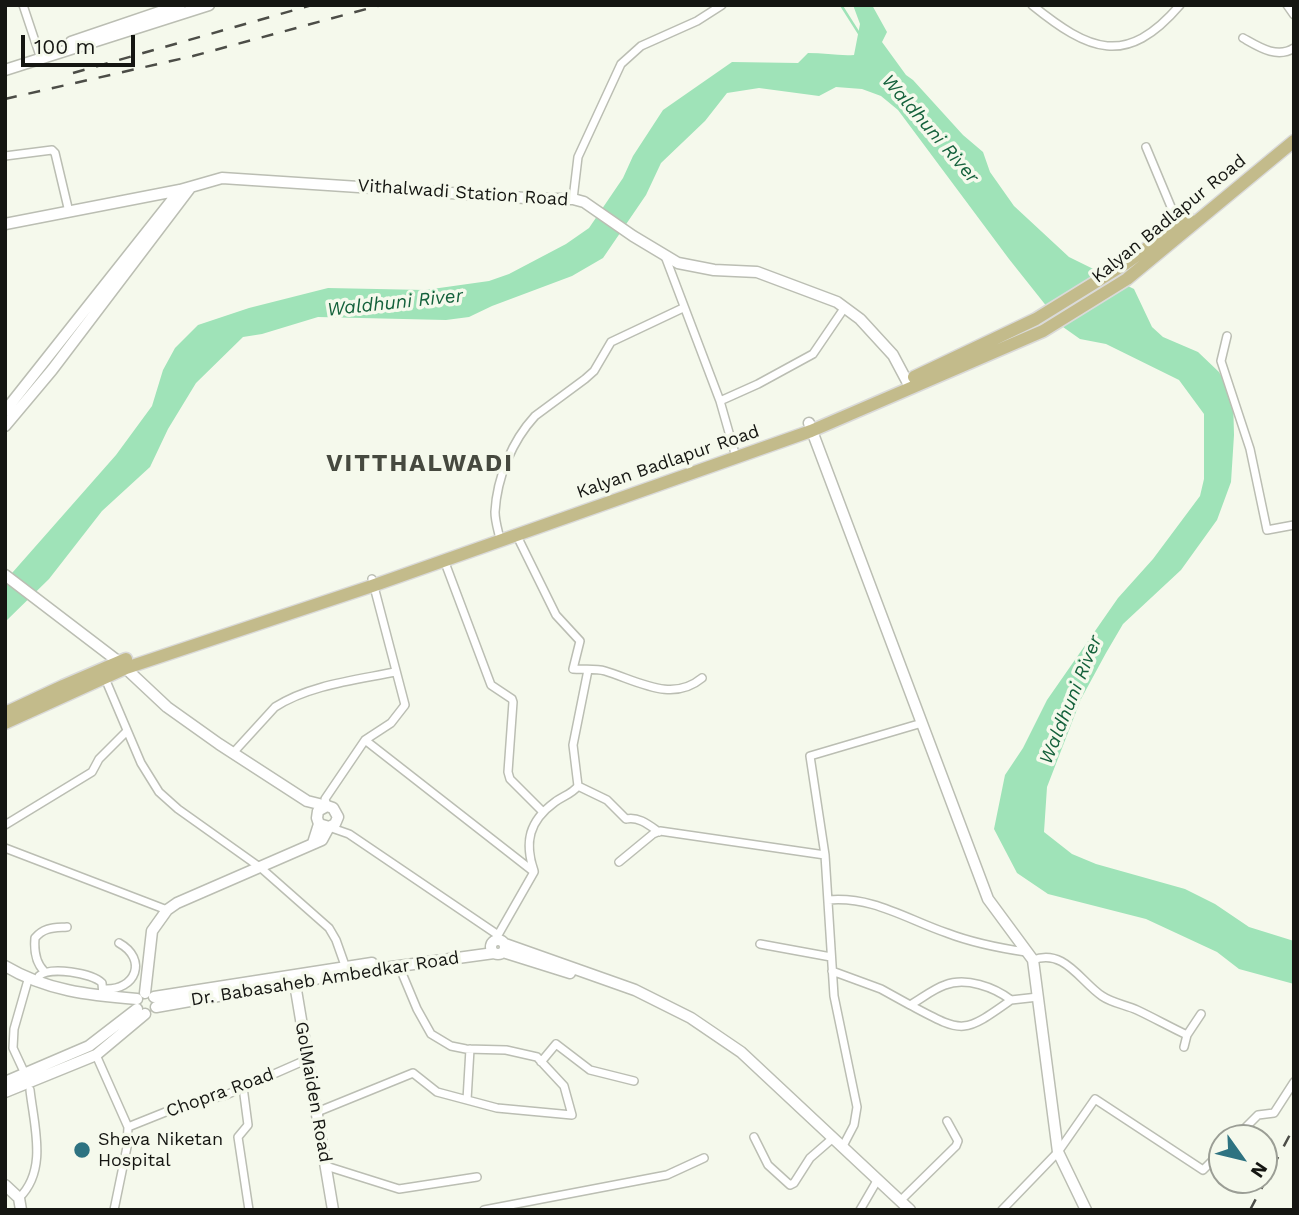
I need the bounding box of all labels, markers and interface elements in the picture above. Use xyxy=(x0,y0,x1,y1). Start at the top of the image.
scale bar xyxy=(24,21,138,65)
text: 100 m xyxy=(34,34,96,59)
water label: Waldhuni River xyxy=(877,70,983,188)
street label: Kalyan Badlapur Road xyxy=(1088,150,1250,288)
street label: Vithalwadi Station Road xyxy=(357,175,569,211)
water label: Waldhuni River xyxy=(326,285,464,321)
street label: Kalyan Badlapur Road xyxy=(574,421,762,503)
district label: VITTHALWADI xyxy=(328,450,512,478)
water label: Waldhuni River xyxy=(1035,632,1107,768)
street label: Dr. Babasaheb Ambedkar Road xyxy=(189,947,461,1011)
street label: GolMaiden Road xyxy=(290,1020,336,1164)
street label: Chopra Road xyxy=(163,1064,277,1122)
north arrow xyxy=(1208,1124,1278,1194)
place label: Sheva Niketan Hospital xyxy=(98,1129,223,1172)
marker: Sheva Niketan Hospital xyxy=(72,1140,92,1160)
text: N xyxy=(1246,1158,1273,1182)

